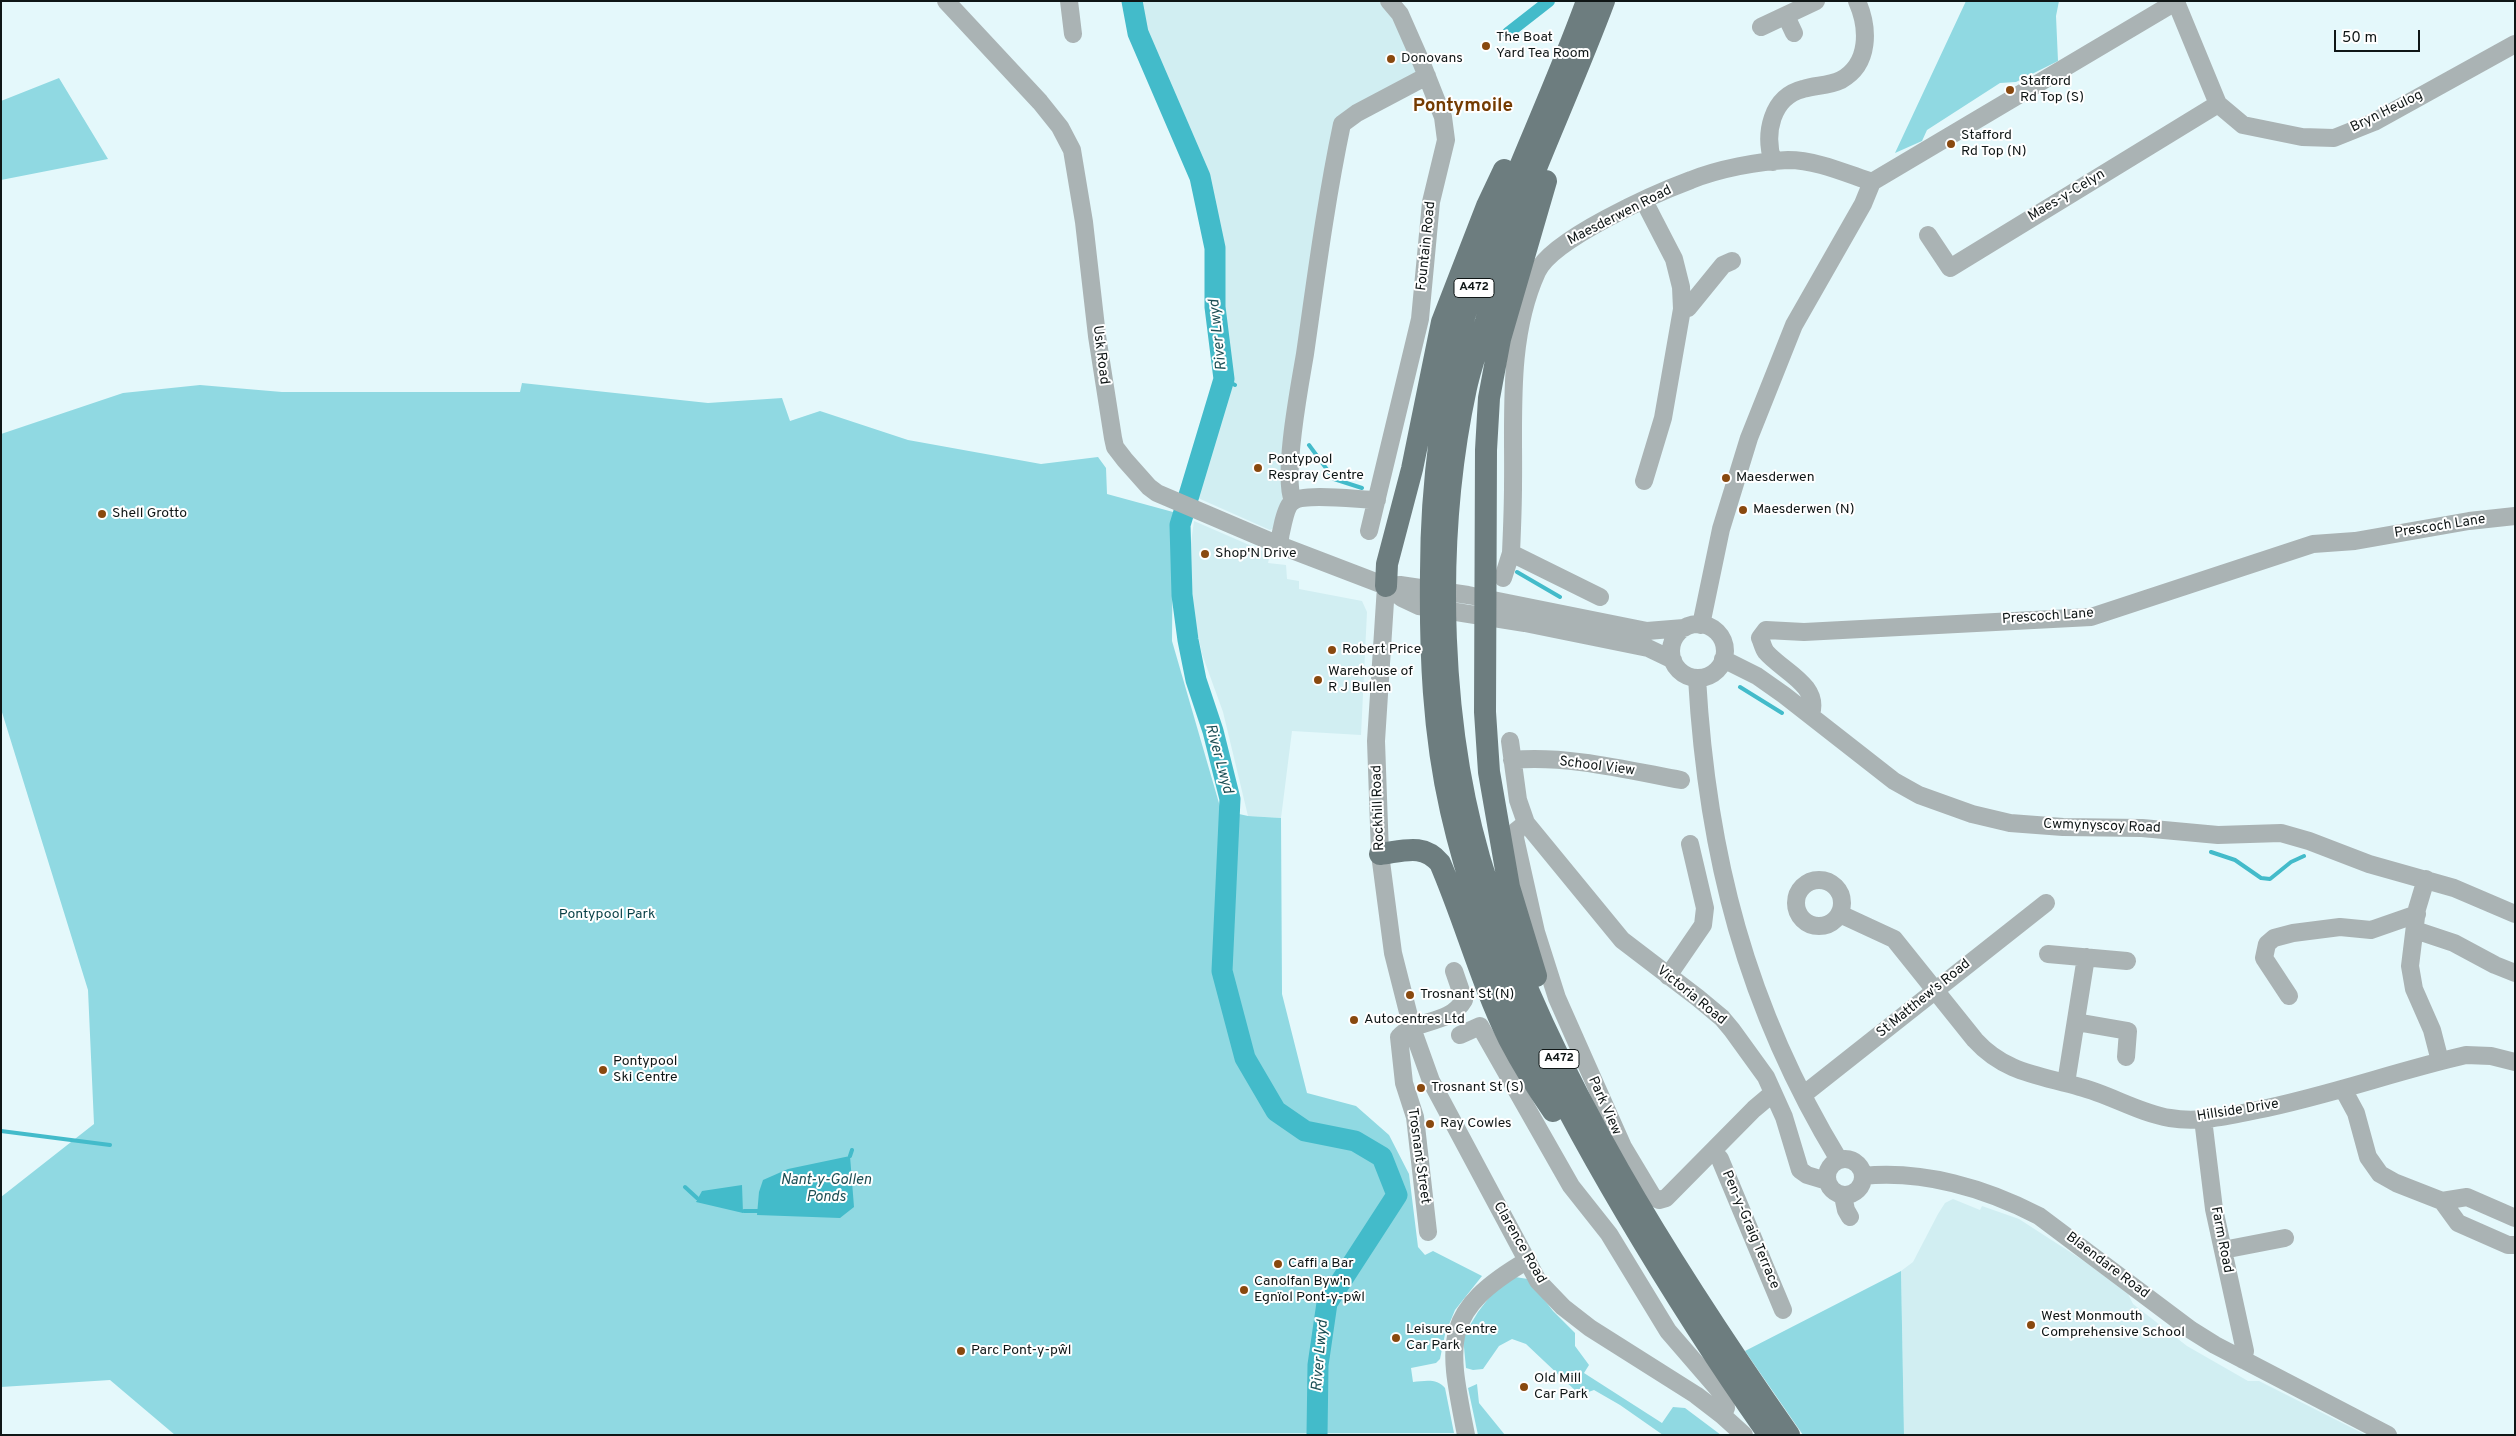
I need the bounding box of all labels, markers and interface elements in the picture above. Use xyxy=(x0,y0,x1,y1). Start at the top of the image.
scale bar xyxy=(2336,20,2422,52)
text: 50 m xyxy=(2342,29,2377,48)
place label: The Boat Yard Tea Room xyxy=(1496,30,1589,62)
marker: The Boat Yard Tea Room xyxy=(1480,40,1492,52)
place label: Donovans xyxy=(1401,51,1463,67)
marker: Donovans xyxy=(1385,53,1397,65)
place label: Stafford Rd Top (S) xyxy=(2020,74,2084,106)
marker: Stafford Rd Top (S) xyxy=(2004,84,2016,96)
street label: Bryn Heulog xyxy=(2348,87,2426,137)
district label: Pontymoile xyxy=(1413,96,1513,118)
place label: Stafford Rd Top (N) xyxy=(1961,128,2026,160)
marker: Stafford Rd Top (N) xyxy=(1945,138,1957,150)
street label: Maes-y-Celyn xyxy=(2026,166,2108,226)
street label: Maesderwen Road xyxy=(1565,183,1675,249)
street label: Fountain Road xyxy=(1414,200,1440,292)
road number: A472 xyxy=(1454,278,1494,298)
water label: River Lwyd xyxy=(1206,299,1232,371)
street label: Usk Road xyxy=(1088,325,1112,385)
place label: Pontypool Respray Centre xyxy=(1268,452,1364,484)
marker: Pontypool Respray Centre xyxy=(1252,462,1264,474)
place label: Maesderwen xyxy=(1736,470,1815,486)
marker: Maesderwen xyxy=(1720,472,1732,484)
place label: Maesderwen (N) xyxy=(1753,502,1854,518)
marker: Maesderwen (N) xyxy=(1737,504,1749,516)
place label: Shell Grotto xyxy=(112,506,187,522)
marker: Shell Grotto xyxy=(96,508,108,520)
street label: Prescoch Lane xyxy=(2393,512,2487,542)
place label: Shop'N Drive xyxy=(1215,546,1296,562)
marker: Shop'N Drive xyxy=(1199,548,1211,560)
street label: Prescoch Lane xyxy=(2002,605,2094,629)
place label: Robert Price xyxy=(1342,642,1421,658)
marker: Robert Price xyxy=(1326,644,1338,656)
place label: Warehouse of R J Bullen xyxy=(1328,664,1413,696)
marker: Warehouse of R J Bullen xyxy=(1312,674,1324,686)
water label: River Lwyd xyxy=(1200,722,1236,796)
street label: School View xyxy=(1558,754,1636,780)
street label: Rockhill Road xyxy=(1369,765,1389,851)
street label: Cwmynyscoy Road xyxy=(2043,817,2161,837)
park label: Pontypool Park xyxy=(559,907,655,923)
street label: St Matthew's Road xyxy=(1874,956,1974,1042)
street label: Victoria Road xyxy=(1653,963,1729,1029)
place label: Trosnant St (N) xyxy=(1420,987,1514,1003)
marker: Trosnant St (N) xyxy=(1404,989,1416,1001)
place label: Autocentres Ltd xyxy=(1364,1012,1465,1028)
marker: Autocentres Ltd xyxy=(1348,1014,1360,1026)
road number: A472 xyxy=(1539,1050,1579,1068)
place label: Pontypool Ski Centre xyxy=(613,1054,678,1086)
marker: Pontypool Ski Centre xyxy=(597,1064,609,1076)
street label: Park View xyxy=(1584,1074,1624,1138)
place label: Trosnant St (S) xyxy=(1431,1080,1524,1096)
marker: Trosnant St (S) xyxy=(1415,1082,1427,1094)
street label: Hillside Drive xyxy=(2196,1096,2280,1126)
street label: Trosnant Street xyxy=(1403,1107,1433,1205)
place label: Ray Cowles xyxy=(1440,1116,1512,1132)
marker: Ray Cowles xyxy=(1424,1118,1436,1130)
street label: Pen-y-Graig Terrace xyxy=(1717,1168,1783,1292)
water label: Nant-y-Gollen Ponds xyxy=(781,1172,871,1207)
street label: Clarence Road xyxy=(1489,1199,1549,1287)
street label: Farm Road xyxy=(2206,1205,2236,1275)
street label: Blaendare Road xyxy=(2062,1229,2152,1303)
place label: Caffi a Bar xyxy=(1288,1256,1354,1272)
marker: Caffi a Bar xyxy=(1272,1258,1284,1270)
place label: Canolfan Byw'n Egnïol Pont-y-pŵl xyxy=(1254,1274,1365,1306)
marker: Canolfan Byw'n Egnïol Pont-y-pŵl xyxy=(1238,1284,1250,1296)
place label: West Monmouth Comprehensive School xyxy=(2041,1309,2185,1341)
marker: West Monmouth Comprehensive School xyxy=(2025,1319,2037,1331)
water label: River Lwyd xyxy=(1309,1320,1333,1392)
place label: Leisure Centre Car Park xyxy=(1406,1322,1497,1354)
marker: Leisure Centre Car Park xyxy=(1390,1332,1402,1344)
place label: Parc Pont-y-pŵl xyxy=(971,1343,1071,1359)
marker: Parc Pont-y-pŵl xyxy=(955,1345,967,1357)
place label: Old Mill Car Park xyxy=(1534,1371,1588,1404)
marker: Old Mill Car Park xyxy=(1518,1381,1530,1393)

